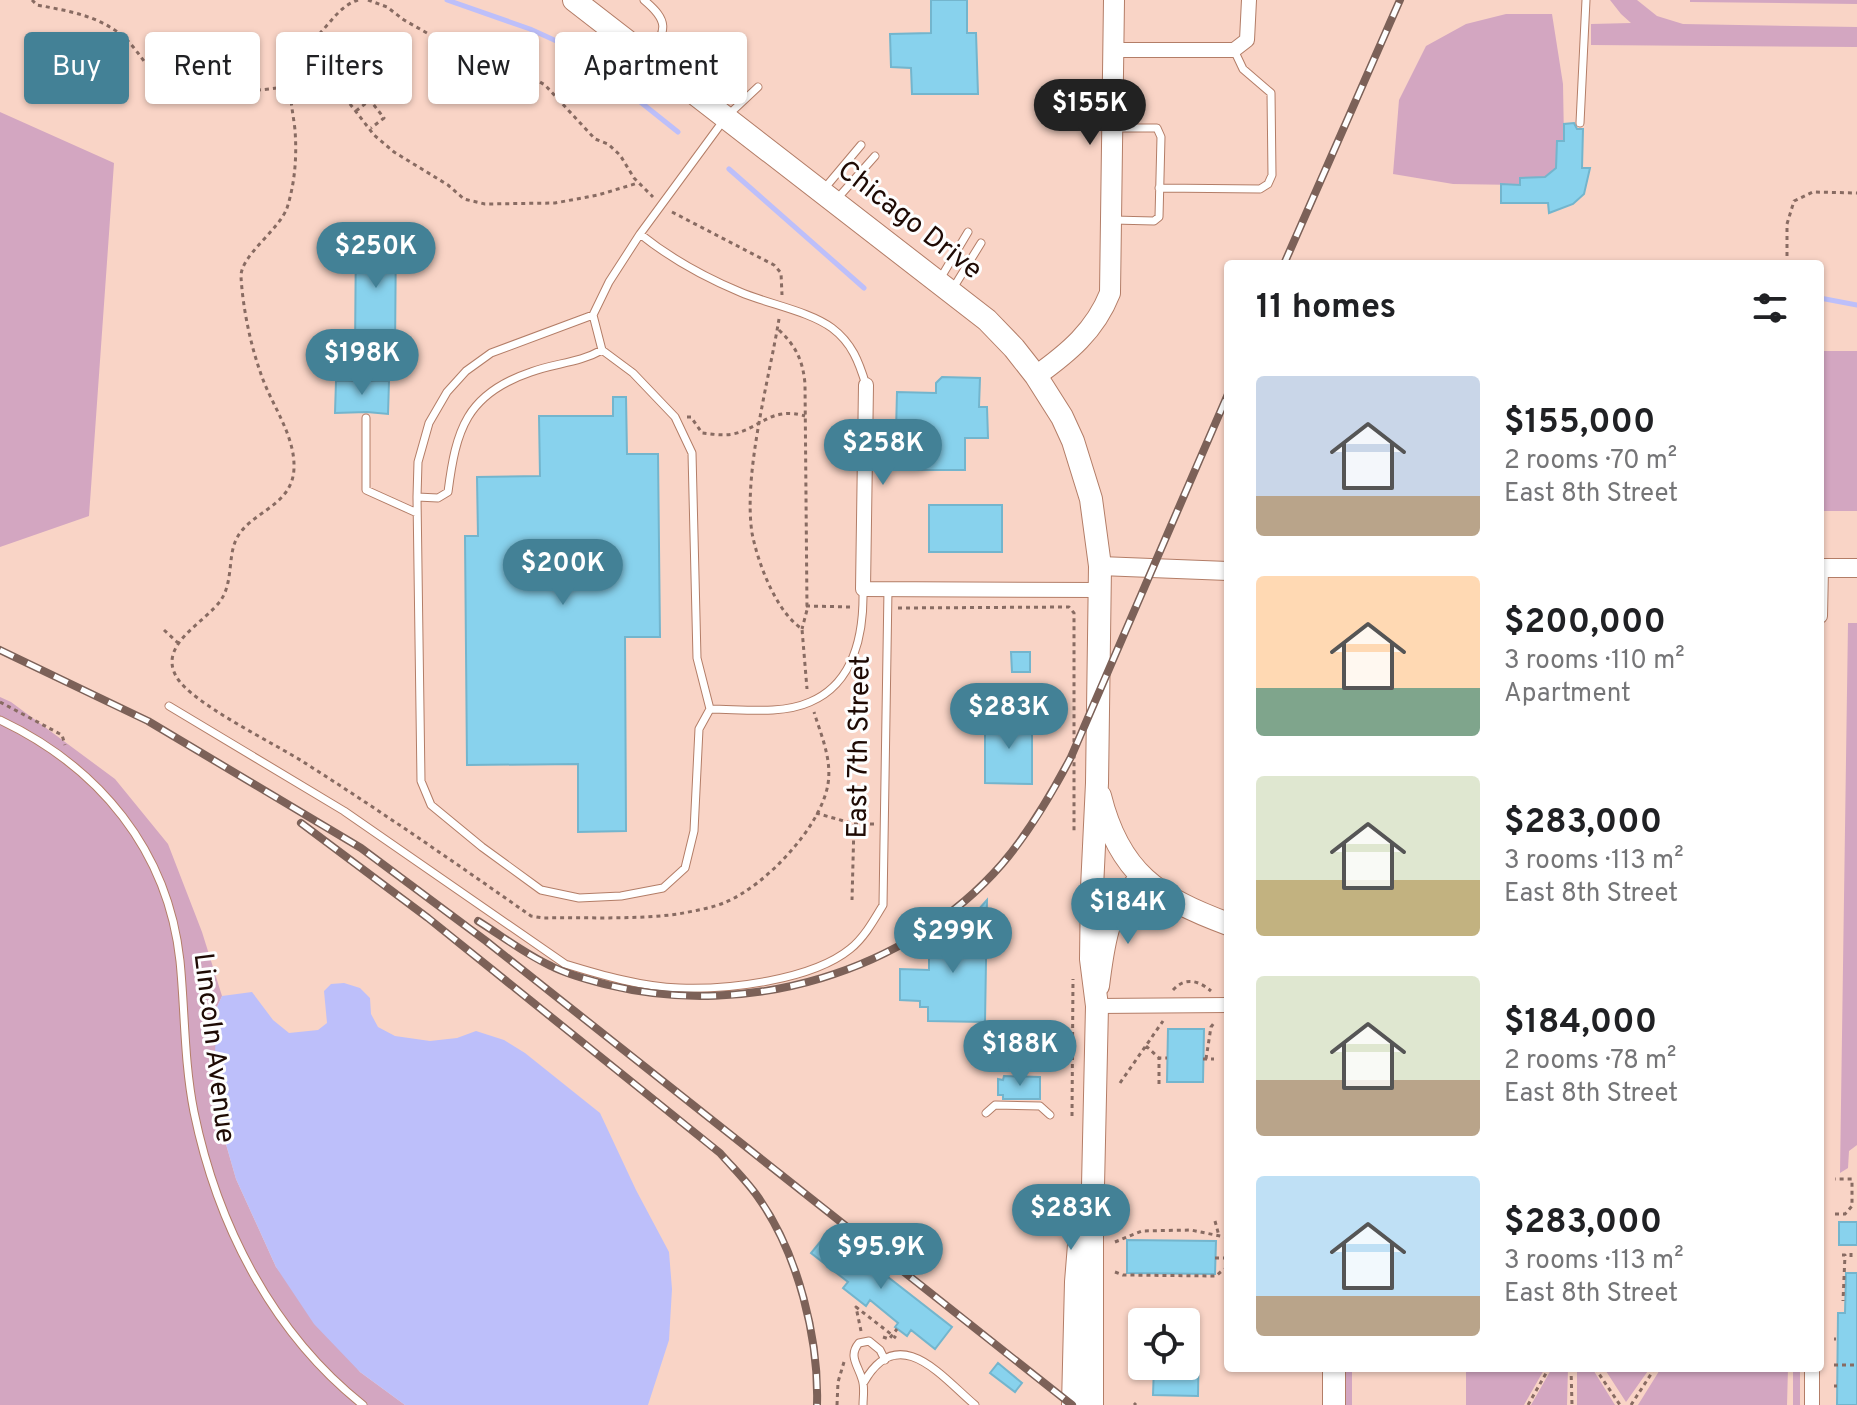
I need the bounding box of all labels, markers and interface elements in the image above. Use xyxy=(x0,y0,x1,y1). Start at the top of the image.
chip: Buy xyxy=(24,32,129,104)
chip: Rent xyxy=(145,32,260,104)
chip: Filters xyxy=(276,32,412,104)
chip: New xyxy=(428,32,539,104)
chip: Apartment xyxy=(555,32,747,104)
pin: $155K xyxy=(1034,79,1146,147)
text: $155K xyxy=(1052,88,1128,121)
street label: Chicago Drive xyxy=(829,153,989,289)
pin: $250K xyxy=(320,222,432,290)
text: $250K xyxy=(335,231,417,264)
icon: filters xyxy=(1748,286,1792,330)
text: 11 homes xyxy=(1256,287,1396,330)
pin: $198K xyxy=(306,329,418,397)
text: $198K xyxy=(324,338,400,371)
text: $155,000 xyxy=(1504,402,1655,445)
icon: home xyxy=(1320,408,1416,504)
pin: $258K xyxy=(827,419,939,487)
text: $258K xyxy=(842,428,924,461)
text: 2 rooms · 70 m² xyxy=(1504,445,1677,478)
text: East 8th Street xyxy=(1504,478,1678,511)
pin: $200K xyxy=(507,539,619,607)
text: $200K xyxy=(521,548,605,581)
text: $200,000 xyxy=(1504,602,1666,645)
icon: home xyxy=(1320,608,1416,704)
text: 3 rooms · 110 m² xyxy=(1504,645,1685,678)
street label: East 7th Street xyxy=(840,655,880,839)
text: Apartment xyxy=(1504,678,1631,711)
pin: $283K xyxy=(953,683,1065,751)
text: $283K xyxy=(968,692,1050,725)
text: $283,000 xyxy=(1504,802,1662,845)
icon: home xyxy=(1320,808,1416,904)
text: 3 rooms · 113 m² xyxy=(1504,845,1684,878)
pin: $184K xyxy=(1072,878,1184,946)
text: East 8th Street xyxy=(1504,878,1678,911)
text: $184K xyxy=(1089,887,1167,920)
pin: $299K xyxy=(897,907,1009,975)
text: $299K xyxy=(912,916,994,949)
street label: Lincoln Avenue xyxy=(183,951,243,1145)
text: $184,000 xyxy=(1504,1002,1657,1045)
icon: home xyxy=(1320,1008,1416,1104)
pin: $188K xyxy=(964,1020,1076,1088)
text: $188K xyxy=(981,1029,1059,1062)
text: 2 rooms · 78 m² xyxy=(1504,1045,1676,1078)
text: East 8th Street xyxy=(1504,1078,1678,1111)
pin: $283K xyxy=(1015,1184,1127,1252)
text: $283K xyxy=(1030,1193,1112,1226)
text: $283,000 xyxy=(1504,1202,1662,1245)
icon: home xyxy=(1320,1208,1416,1304)
pin: $95.9K xyxy=(816,1223,946,1291)
text: $95.9K xyxy=(837,1232,925,1265)
text: 3 rooms · 113 m² xyxy=(1504,1245,1684,1278)
text: East 8th Street xyxy=(1504,1278,1678,1311)
map controls xyxy=(1128,1308,1200,1380)
button: locate xyxy=(1128,1308,1200,1380)

